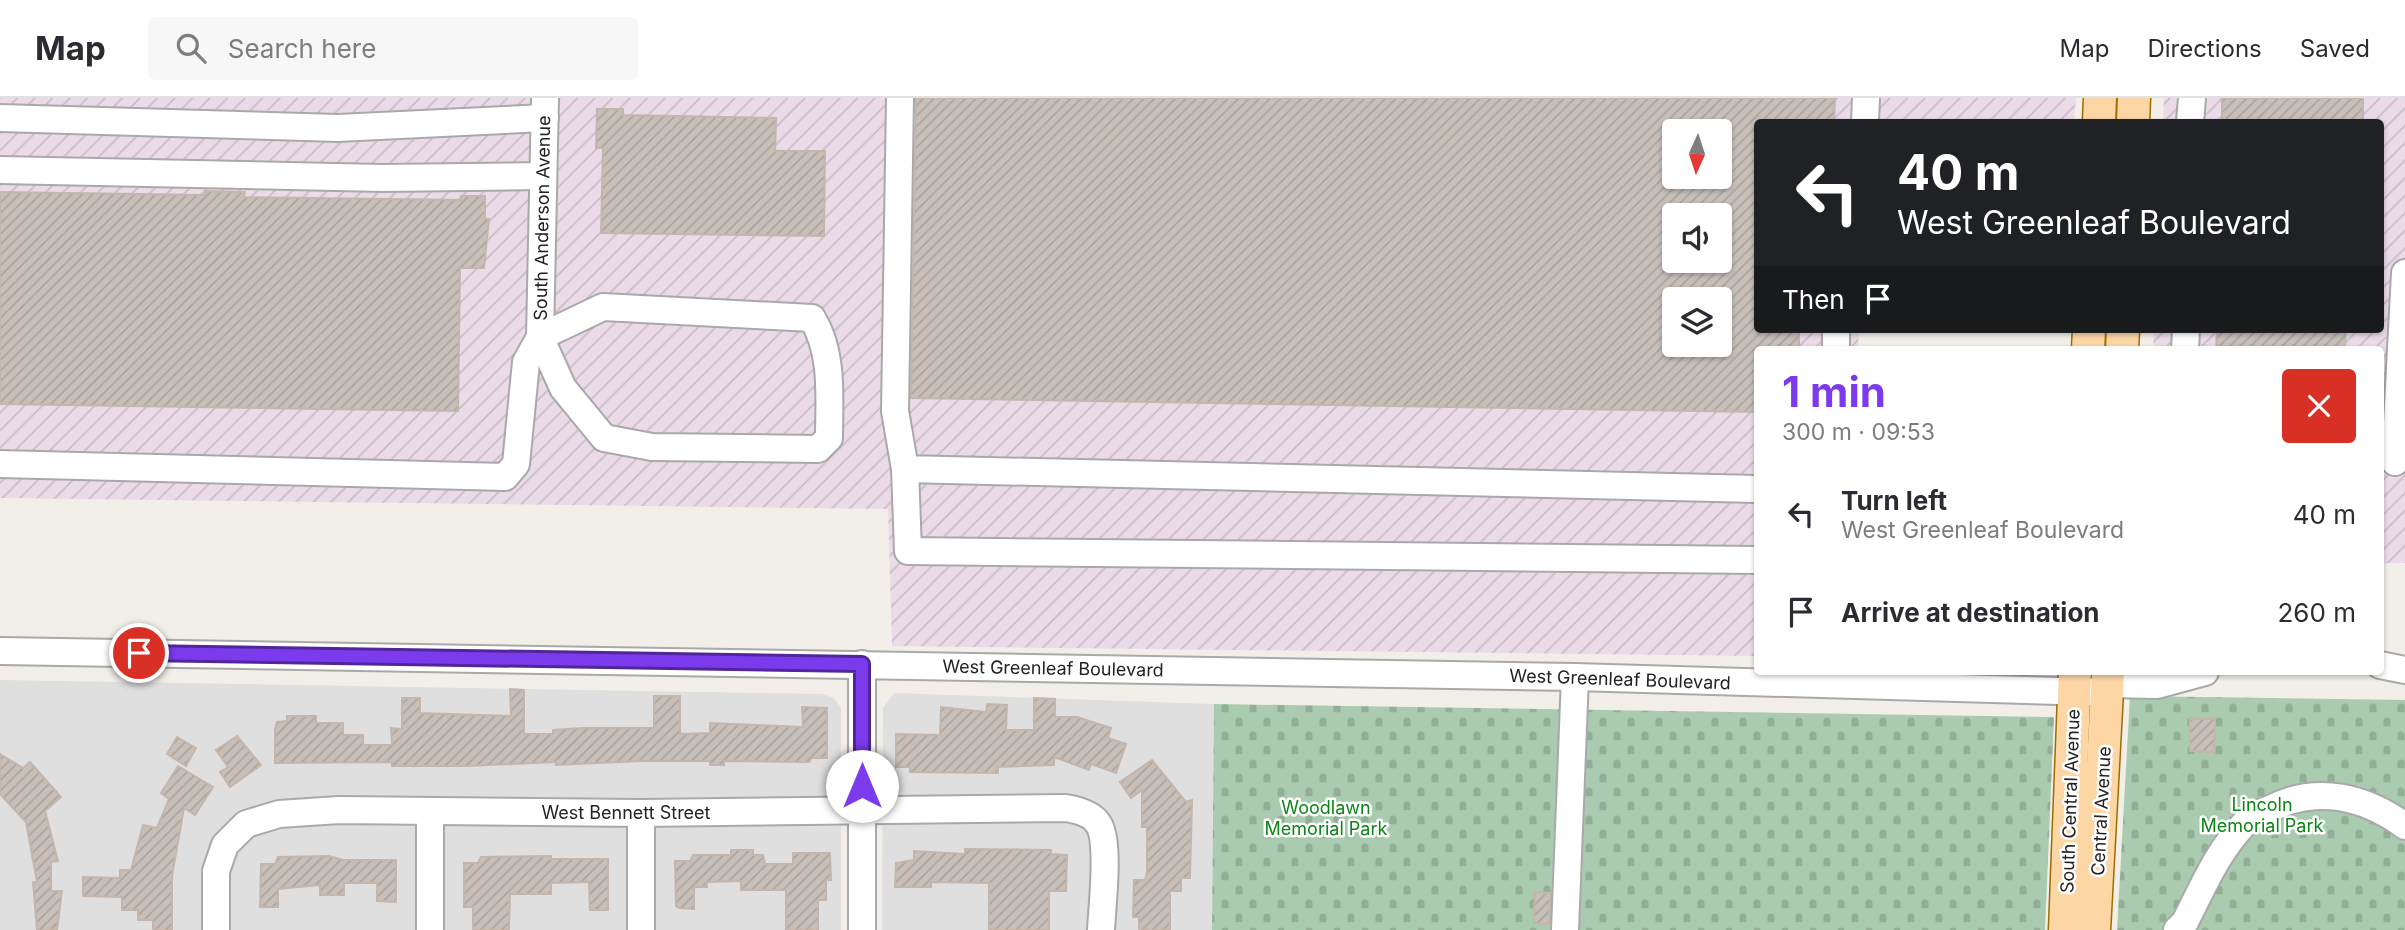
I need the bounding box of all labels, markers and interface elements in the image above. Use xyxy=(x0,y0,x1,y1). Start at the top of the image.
search box xyxy=(148,17,638,80)
text: Map xyxy=(35,28,106,68)
icon: search xyxy=(172,29,210,67)
text: Search here xyxy=(228,33,376,64)
text: Map xyxy=(2060,34,2109,63)
text: Directions xyxy=(2147,34,2262,63)
text: Saved xyxy=(2300,34,2370,63)
street label: South Anderson Avenue xyxy=(530,115,554,321)
north arrow xyxy=(1662,119,1732,189)
map controls xyxy=(1662,119,1732,357)
text: 40 m xyxy=(1897,143,2020,202)
icon: left xyxy=(1782,147,1873,238)
button: sound xyxy=(1662,203,1732,273)
text: West Greenleaf Boulevard xyxy=(1897,203,2291,242)
icon: arrive xyxy=(1859,280,1897,318)
text: Then xyxy=(1782,284,1845,315)
button: layers xyxy=(1662,287,1732,357)
text: 1 min xyxy=(1782,366,1886,417)
button: close xyxy=(2282,369,2356,443)
text: 300 m · 09:53 xyxy=(1782,418,1935,446)
text: Turn left xyxy=(1841,485,1947,516)
icon: left xyxy=(1782,495,1820,533)
text: 40 m xyxy=(2293,499,2356,530)
text: West Greenleaf Boulevard xyxy=(1841,516,2124,544)
icon: arrive xyxy=(1782,593,1820,631)
text: Arrive at destination xyxy=(1841,597,2100,628)
text: 260 m xyxy=(2278,597,2356,628)
pin xyxy=(109,623,169,683)
icon: arrive xyxy=(120,634,158,672)
street label: West Greenleaf Boulevard xyxy=(942,656,1164,680)
street label: West Greenleaf Boulevard xyxy=(1509,665,1731,693)
street label: South Central Avenue xyxy=(2056,709,2084,893)
street label: Central Avenue xyxy=(2087,746,2115,876)
position arrow xyxy=(825,749,899,823)
park label: Lincoln Memorial Park xyxy=(2201,794,2324,836)
park label: Woodlawn Memorial Park xyxy=(1265,797,1388,839)
street label: West Bennett Street xyxy=(542,802,711,823)

